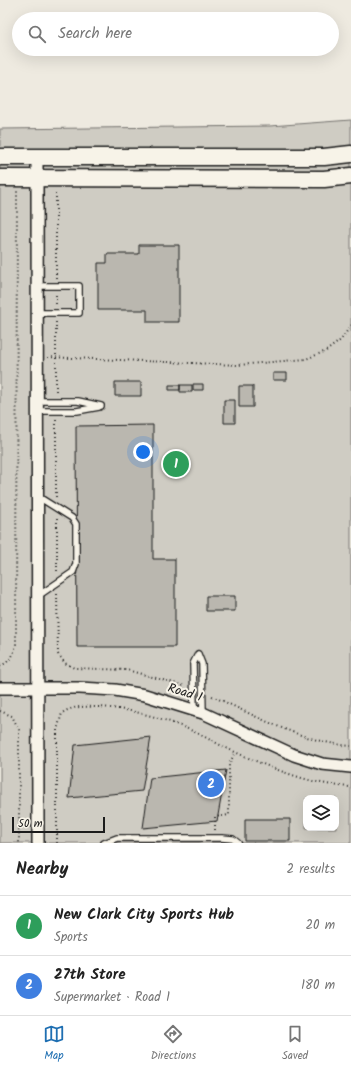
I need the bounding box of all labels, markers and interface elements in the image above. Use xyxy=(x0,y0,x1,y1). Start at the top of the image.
search box xyxy=(12,12,339,56)
text: Search here xyxy=(58,22,132,46)
icon: search xyxy=(26,23,48,45)
your location xyxy=(133,442,153,462)
pin: 1 xyxy=(163,449,189,479)
street label: Road 1 xyxy=(165,678,205,708)
pin: 2 xyxy=(198,769,224,799)
map controls xyxy=(303,795,339,831)
button: layers xyxy=(303,795,339,831)
scale bar xyxy=(12,815,105,834)
text: 50 m xyxy=(18,815,43,833)
text: Nearby xyxy=(16,856,68,883)
text: 2 results xyxy=(287,859,335,880)
text: New Clark City Sports Hub xyxy=(54,903,234,927)
text: 1 xyxy=(27,915,31,936)
text: 20 m xyxy=(305,915,335,936)
text: Sports xyxy=(54,927,88,948)
text: 27th Store xyxy=(54,963,125,987)
text: 2 xyxy=(25,975,33,996)
text: 180 m xyxy=(301,975,335,996)
text: Supermarket · Road 1 xyxy=(54,987,170,1008)
tab: Map xyxy=(43,1023,65,1065)
tab: Directions xyxy=(151,1023,196,1065)
tab: Saved xyxy=(282,1023,308,1065)

